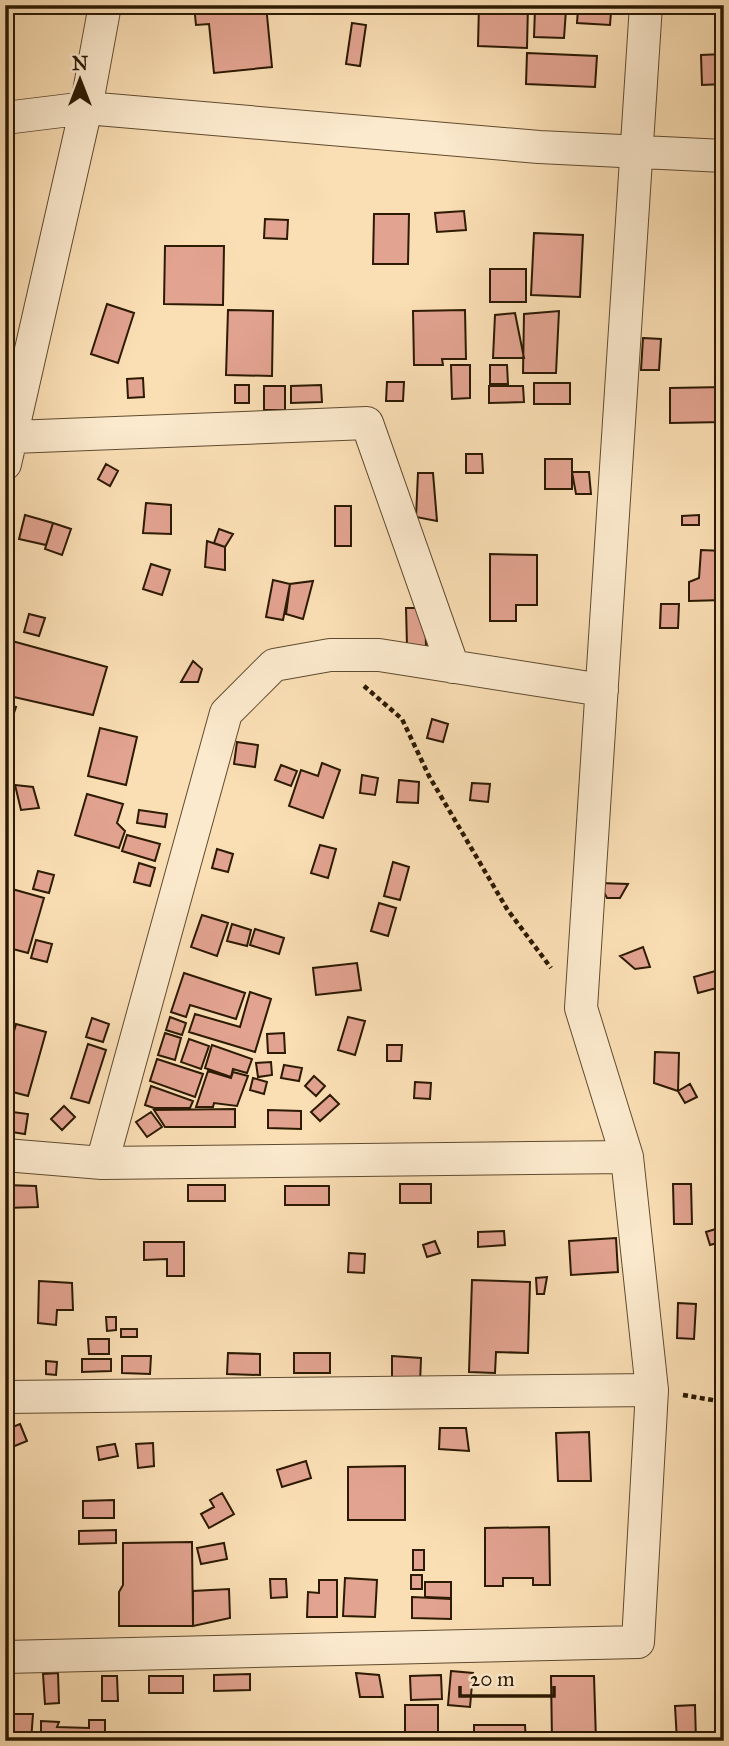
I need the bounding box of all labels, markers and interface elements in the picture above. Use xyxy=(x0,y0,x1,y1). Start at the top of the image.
north arrow xyxy=(46,46,116,116)
text: N xyxy=(72,52,88,75)
scale bar xyxy=(460,1655,554,1699)
text: 20 m xyxy=(470,1666,515,1692)

